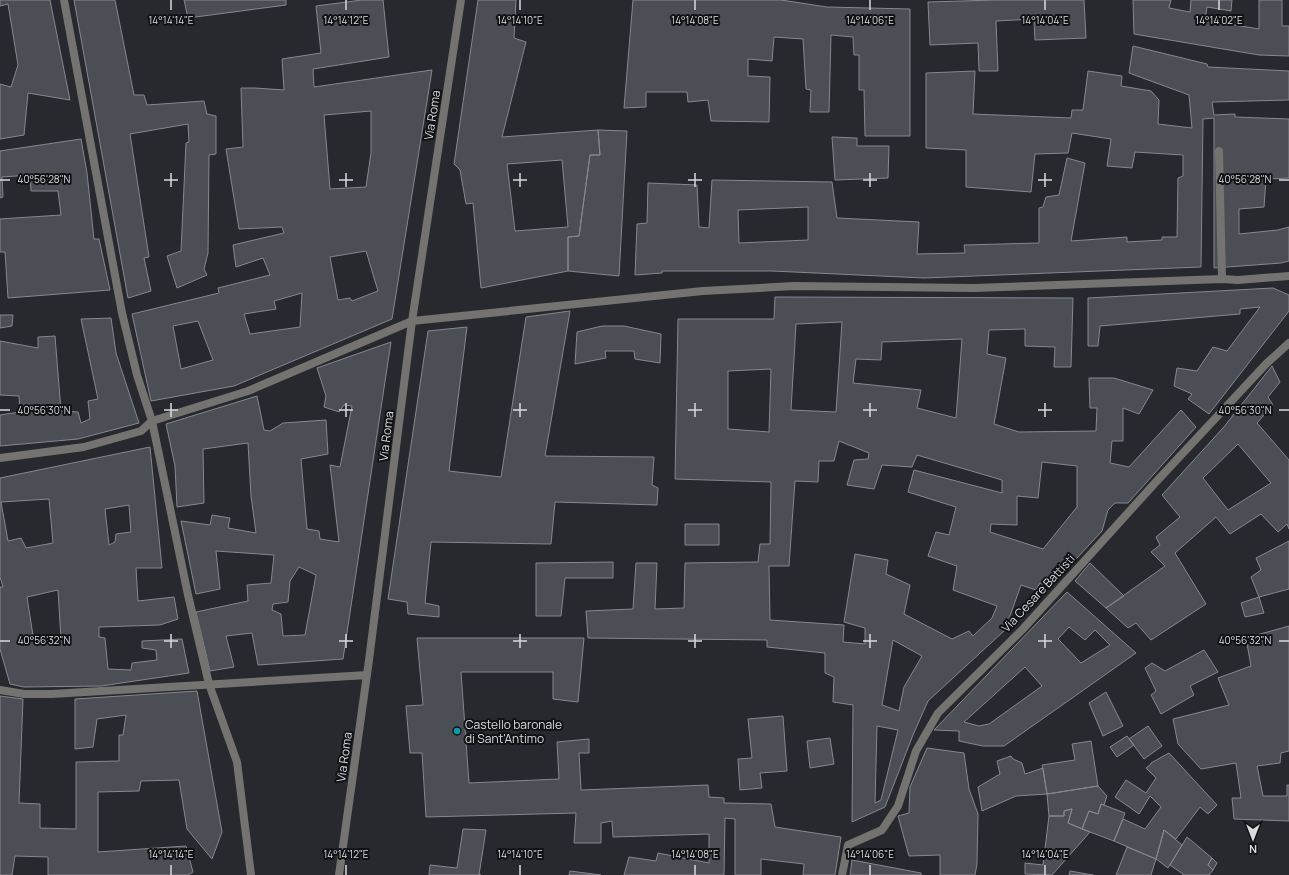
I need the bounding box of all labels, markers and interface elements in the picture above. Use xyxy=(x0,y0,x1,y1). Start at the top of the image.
text: 14°14'14"E xyxy=(148,13,194,27)
text: 14°14'12"E xyxy=(323,13,369,27)
text: 14°14'10"E xyxy=(497,13,543,27)
text: 14°14'08"E xyxy=(671,13,719,27)
text: 14°14'06"E xyxy=(846,13,894,27)
text: 14°14'04"E xyxy=(1021,13,1069,27)
text: 14°14'02"E xyxy=(1195,13,1243,27)
street label: Via Roma xyxy=(420,89,444,141)
text: 40°56'28"N xyxy=(18,172,71,186)
text: 40°56'28"N xyxy=(1219,172,1272,186)
text: 40°56'30"N xyxy=(17,403,71,417)
text: 40°56'30"N xyxy=(1218,403,1272,417)
street label: Via Roma xyxy=(374,410,398,462)
street label: Via Cesare Battisti xyxy=(997,550,1079,636)
text: 40°56'32"N xyxy=(18,633,70,647)
text: 40°56'32"N xyxy=(1219,633,1271,647)
place label: Castello baronale di Sant'Antimo xyxy=(465,716,562,747)
marker: Castello baronale di Sant'Antimo xyxy=(452,726,462,736)
street label: Via Roma xyxy=(332,731,356,783)
north arrow xyxy=(1233,819,1273,859)
text: N xyxy=(1249,842,1257,857)
text: 14°14'14"E xyxy=(148,847,194,861)
text: 14°14'12"E xyxy=(323,847,369,861)
text: 14°14'10"E xyxy=(497,847,543,861)
text: 14°14'08"E xyxy=(671,847,719,861)
text: 14°14'06"E xyxy=(846,847,894,861)
text: 14°14'04"E xyxy=(1021,847,1069,861)

